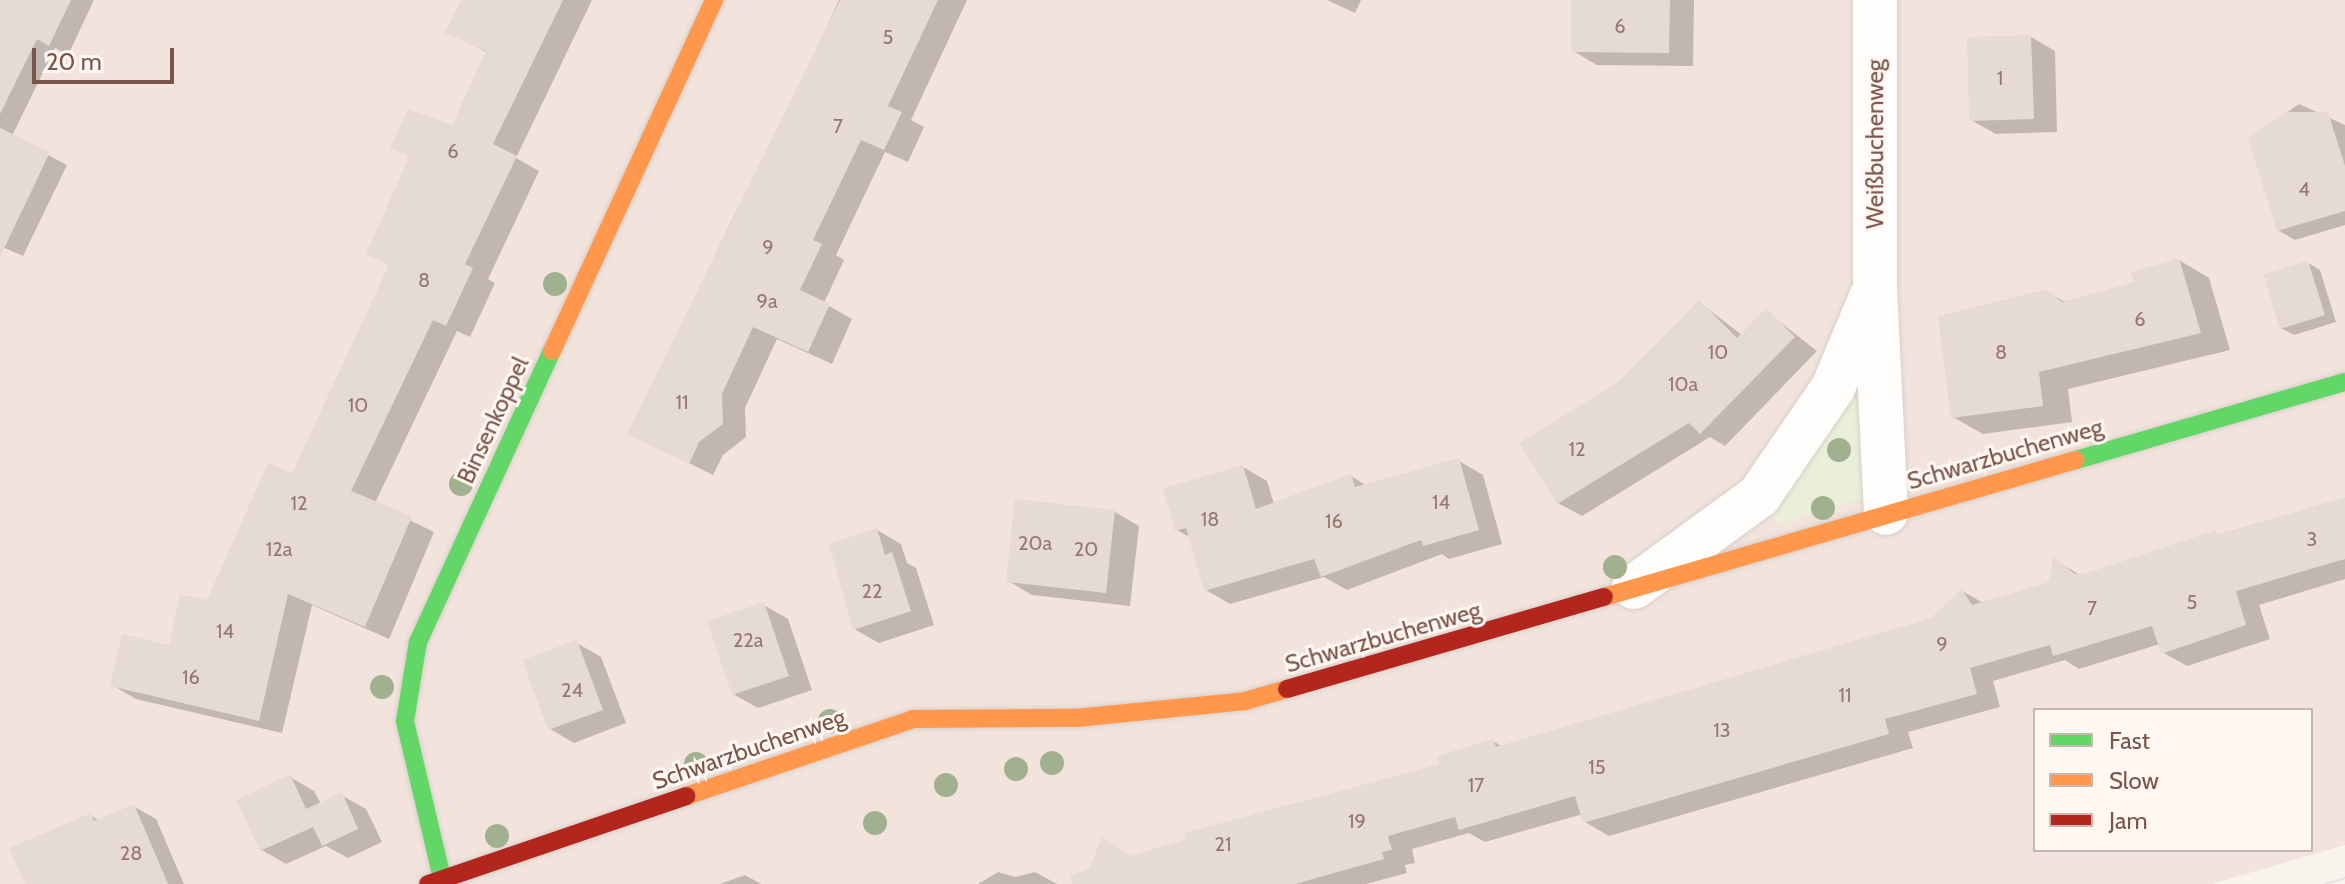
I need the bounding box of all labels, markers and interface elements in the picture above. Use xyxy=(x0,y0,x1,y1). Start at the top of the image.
house number: 6 xyxy=(1614,14,1626,38)
house number: 5 xyxy=(883,25,893,49)
scale bar xyxy=(36,32,178,82)
text: 20 m xyxy=(46,47,102,76)
street label: Weißbuchenweg xyxy=(1861,59,1889,229)
house number: 1 xyxy=(1997,66,2003,90)
house number: 7 xyxy=(833,114,843,138)
house number: 6 xyxy=(447,139,459,163)
house number: 4 xyxy=(2298,177,2310,201)
house number: 9 xyxy=(762,235,774,259)
house number: 8 xyxy=(418,268,430,292)
house number: 9a xyxy=(757,289,777,313)
house number: 6 xyxy=(2134,307,2146,331)
house number: 10 xyxy=(1708,340,1728,364)
house number: 8 xyxy=(1995,340,2007,364)
street label: Binsenkoppel xyxy=(451,352,535,488)
house number: 10a xyxy=(1668,372,1698,396)
house number: 11 xyxy=(675,390,689,414)
house number: 10 xyxy=(348,393,368,417)
street label: Schwarzbuchenweg xyxy=(1904,412,2106,496)
house number: 12 xyxy=(1569,437,1585,461)
house number: 14 xyxy=(1432,490,1450,514)
house number: 12 xyxy=(291,491,307,515)
house number: 18 xyxy=(1201,507,1219,531)
house number: 16 xyxy=(1325,509,1343,533)
house number: 3 xyxy=(2307,527,2317,551)
house number: 20a xyxy=(1018,531,1052,555)
house number: 12a xyxy=(266,537,292,561)
house number: 20 xyxy=(1074,537,1098,561)
house number: 22 xyxy=(862,579,882,603)
house number: 5 xyxy=(2187,590,2197,614)
street label: Schwarzbuchenweg xyxy=(1282,595,1484,679)
house number: 7 xyxy=(2087,596,2097,620)
house number: 14 xyxy=(216,619,234,643)
house number: 22a xyxy=(733,628,763,652)
house number: 9 xyxy=(1936,632,1948,656)
house number: 16 xyxy=(182,665,200,689)
house number: 24 xyxy=(561,678,583,702)
house number: 11 xyxy=(1838,683,1852,707)
street label: Schwarzbuchenweg xyxy=(649,702,849,796)
legend xyxy=(2033,708,2313,852)
house number: 13 xyxy=(1713,718,1731,742)
text: Fast xyxy=(2109,726,2150,755)
house number: 15 xyxy=(1588,755,1606,779)
text: Slow xyxy=(2109,766,2159,795)
house number: 17 xyxy=(1468,773,1484,797)
text: Jam xyxy=(2109,806,2147,835)
house number: 19 xyxy=(1348,809,1366,833)
house number: 21 xyxy=(1215,832,1231,856)
house number: 28 xyxy=(120,841,142,865)

